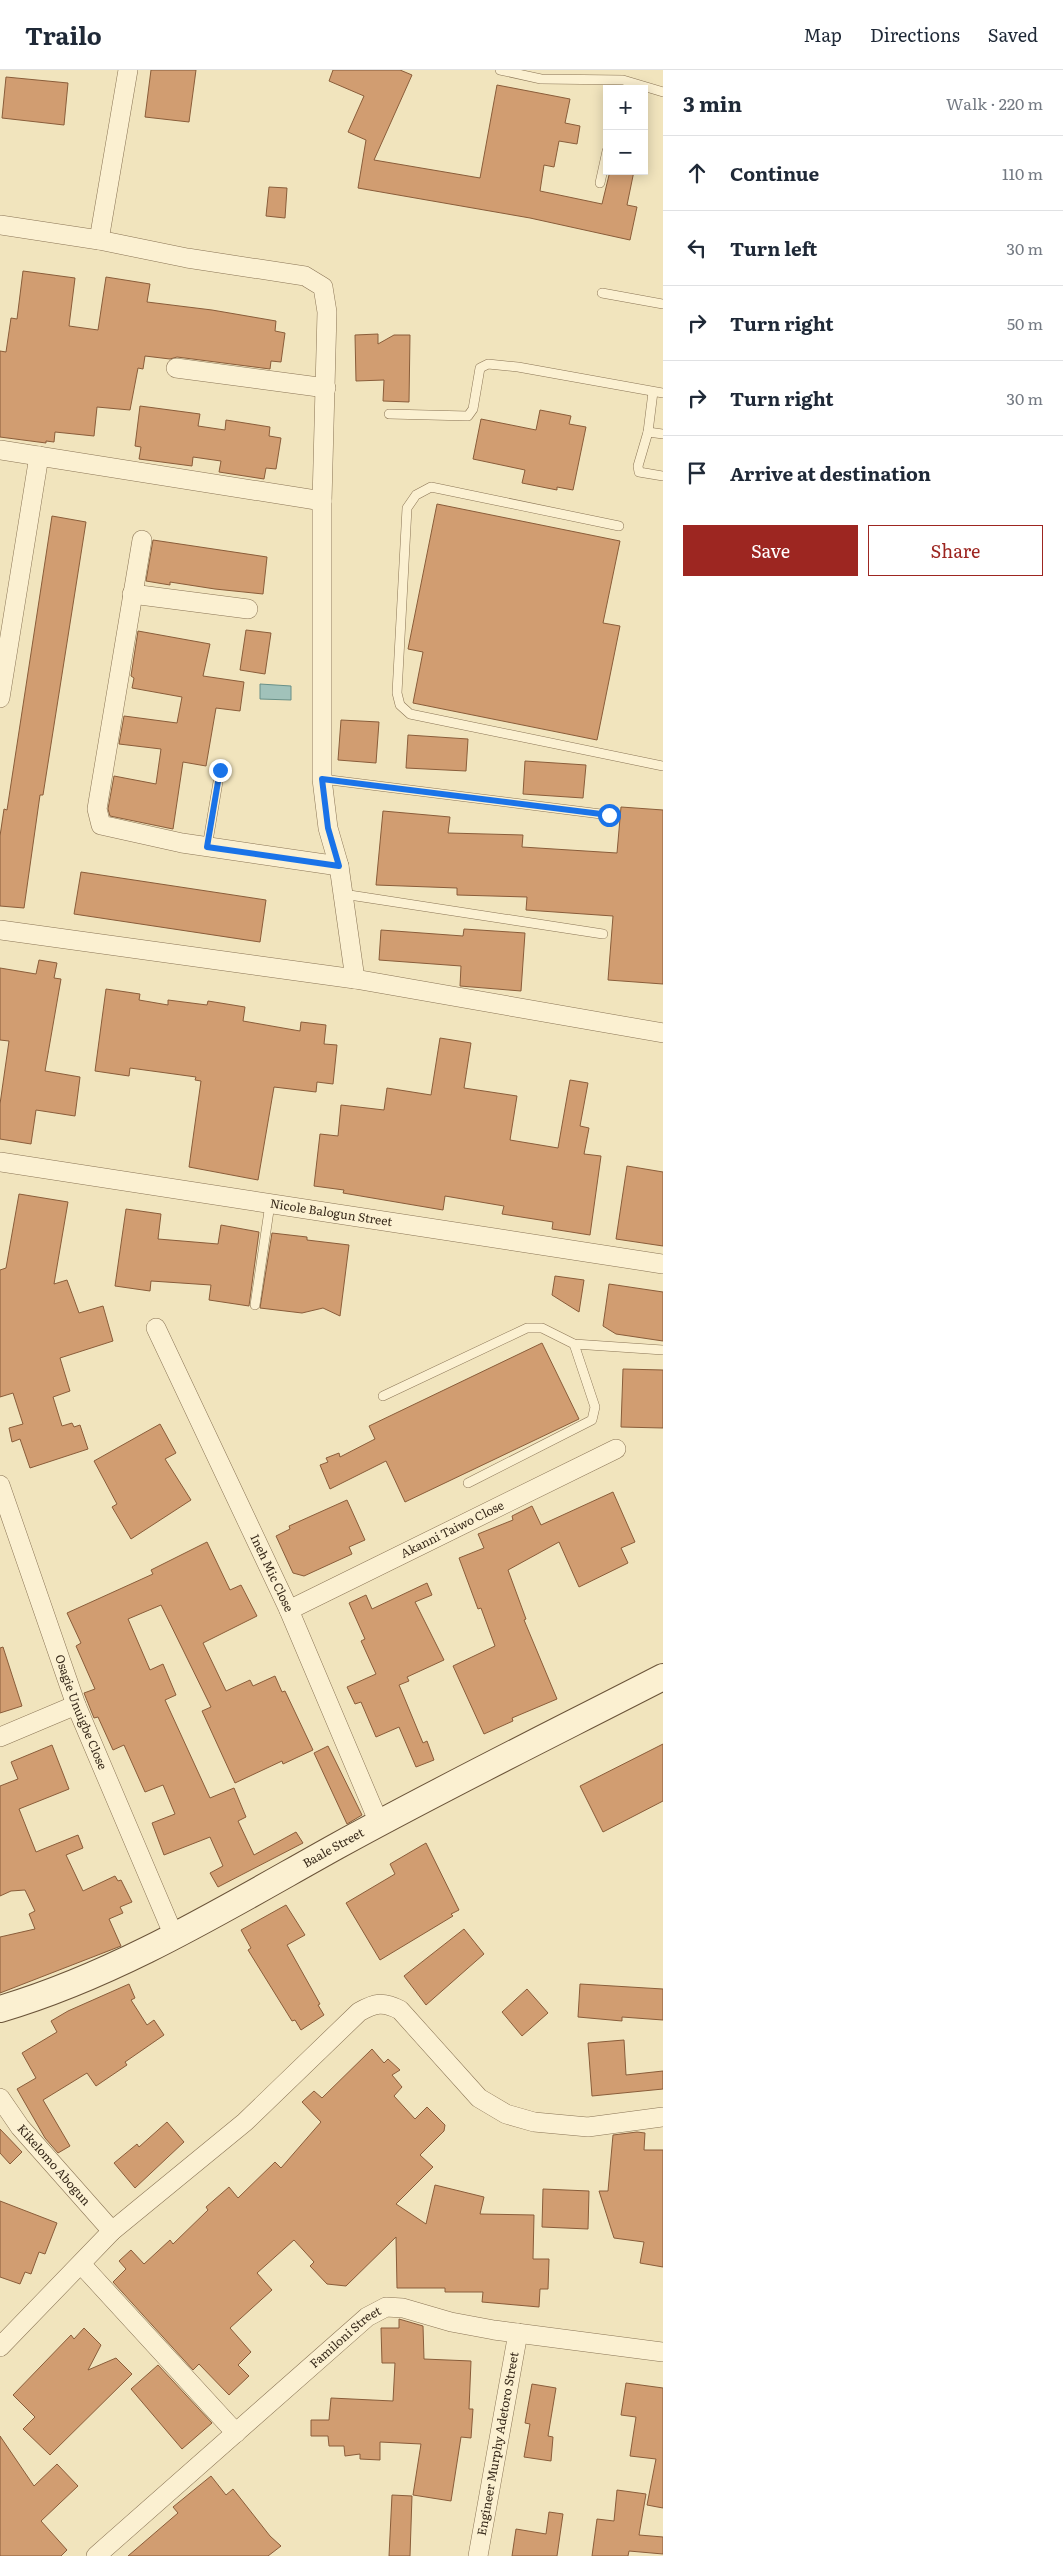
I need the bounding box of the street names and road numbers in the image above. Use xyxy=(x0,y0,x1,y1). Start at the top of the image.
street label: Nicole Balogun Street xyxy=(269,1194,394,1230)
street label: Akanni Taiwo Close xyxy=(397,1496,507,1562)
street label: Ineh Mic Close xyxy=(246,1531,299,1615)
street label: Osagie Unuigbe Close xyxy=(51,1652,112,1772)
street label: Baale Street xyxy=(299,1823,367,1872)
street label: Kikelomo Abogun xyxy=(13,2120,95,2209)
street label: Familoni Street xyxy=(305,2301,384,2372)
street label: Engineer Murphy Adetoro Street xyxy=(472,2350,522,2537)

